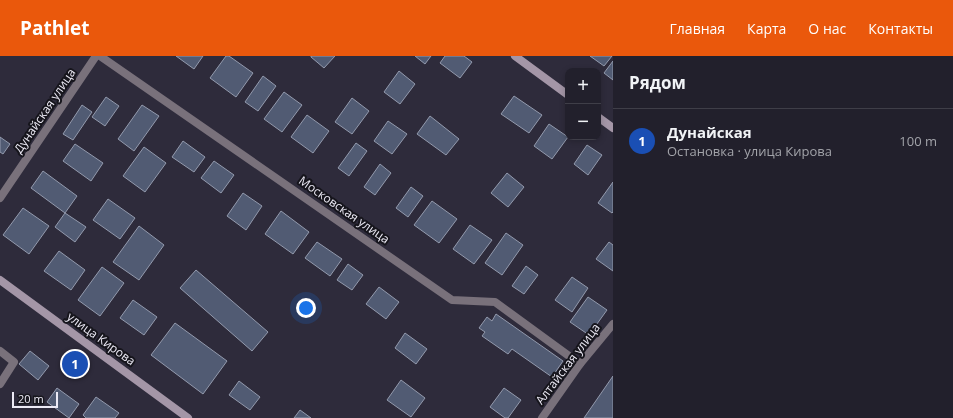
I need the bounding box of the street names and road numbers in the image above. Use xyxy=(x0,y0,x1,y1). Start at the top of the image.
street label: Дунайская улица xyxy=(10,65,79,157)
street label: Московская улица xyxy=(296,172,393,247)
street label: улица Кирова xyxy=(64,308,139,369)
street label: Алтайская улица xyxy=(531,320,604,408)

